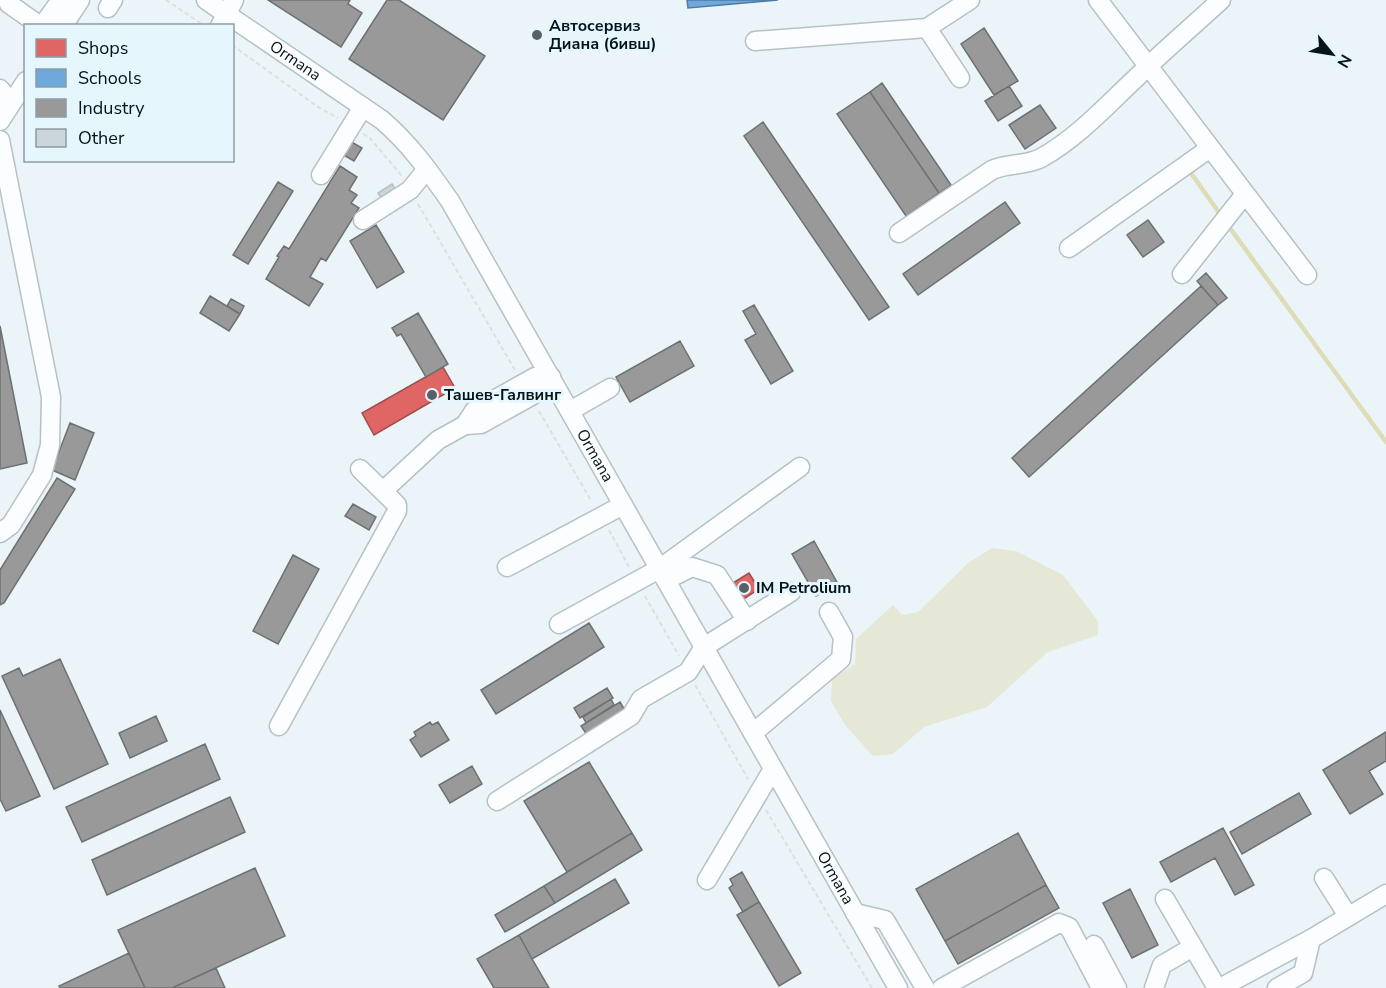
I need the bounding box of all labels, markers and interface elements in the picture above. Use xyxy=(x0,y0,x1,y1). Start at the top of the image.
place label: Автосервиз Диана (бивш) xyxy=(549,15,656,55)
legend xyxy=(24,24,234,162)
north arrow xyxy=(1302,24,1362,84)
marker: Автосервиз Диана (бивш) xyxy=(530,28,544,42)
street label: Ormana xyxy=(265,35,325,86)
text: Shops xyxy=(78,36,128,60)
text: N xyxy=(1332,50,1357,72)
text: Schools xyxy=(78,66,142,90)
text: Industry xyxy=(78,96,145,120)
text: Other xyxy=(78,126,125,150)
place label: Ташев-Галвинг xyxy=(444,384,562,406)
marker: Ташев-Галвинг xyxy=(425,388,439,402)
street label: Ormana xyxy=(571,425,619,486)
place label: IM Petrolium xyxy=(756,577,851,599)
marker: IM Petrolium xyxy=(737,581,751,595)
street label: Ormana xyxy=(811,847,859,908)

